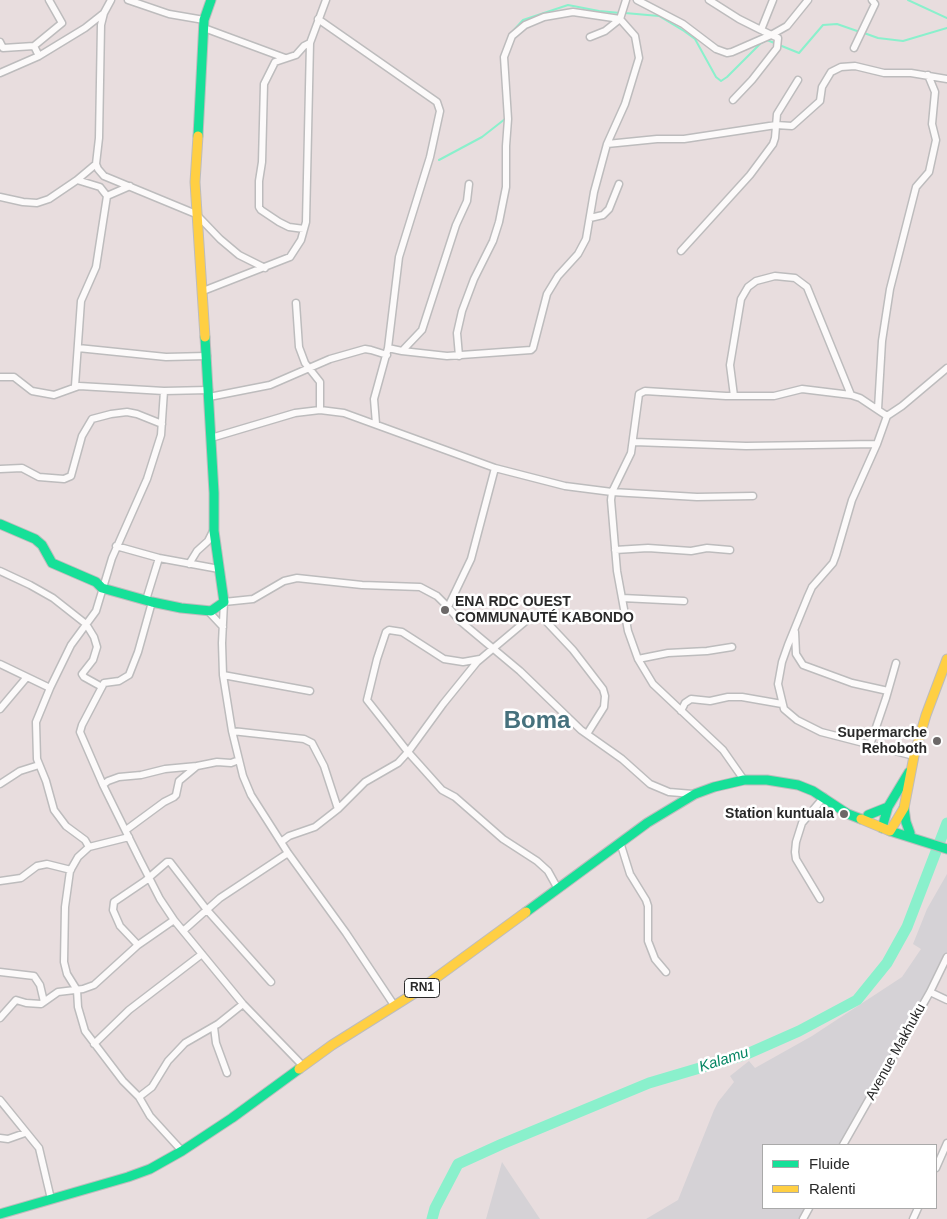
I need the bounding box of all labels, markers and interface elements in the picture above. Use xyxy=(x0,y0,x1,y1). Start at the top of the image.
place label: ENA RDC OUEST COMMUNAUTÉ KABONDO xyxy=(455,594,634,626)
marker: ENA RDC OUEST COMMUNAUTÉ KABONDO xyxy=(439,604,451,616)
district label: Boma xyxy=(504,707,570,735)
place label: Supermarche Rehoboth xyxy=(838,725,927,758)
marker: Supermarche Rehoboth xyxy=(931,735,943,747)
place label: Station kuntuala xyxy=(725,806,834,822)
marker: Station kuntuala xyxy=(838,808,850,820)
road number: RN1 xyxy=(404,978,440,998)
street label: Avenue Makhuku xyxy=(862,1001,930,1103)
water label: Kalamu xyxy=(697,1044,751,1076)
legend xyxy=(762,1144,937,1209)
text: Fluide xyxy=(809,1155,850,1172)
text: Ralenti xyxy=(809,1180,856,1197)

